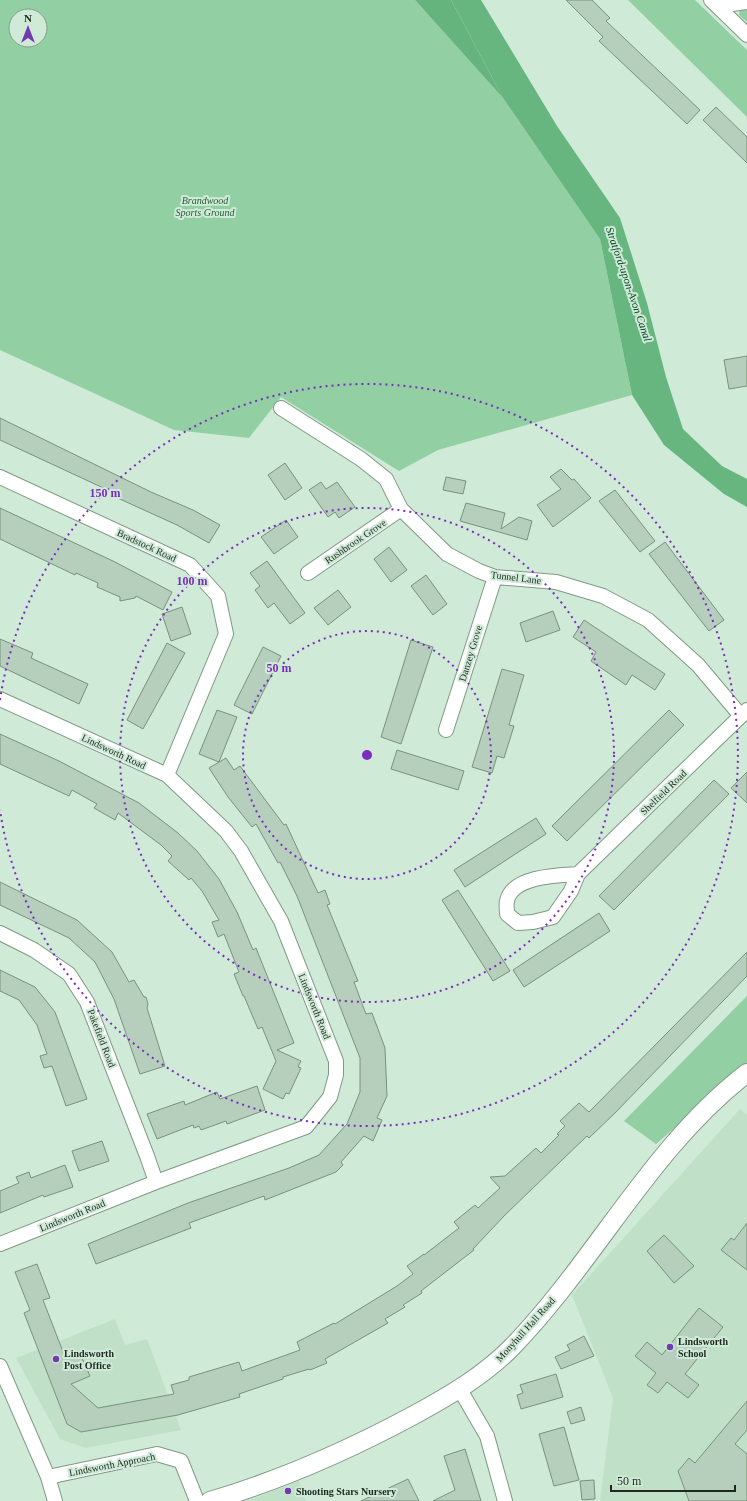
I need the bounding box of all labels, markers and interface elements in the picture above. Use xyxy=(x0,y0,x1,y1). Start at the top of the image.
north arrow xyxy=(8,8,48,48)
text: N xyxy=(24,12,32,24)
park label: Brandwood Sports Ground xyxy=(176,195,235,218)
water label: Stratford-upon-Avon Canal xyxy=(604,225,654,343)
text: 150 m xyxy=(90,486,121,500)
street label: Rushbrook Grove xyxy=(323,517,388,566)
street label: Bradstock Road xyxy=(115,527,178,564)
street label: Tunnel Lane xyxy=(490,569,542,586)
text: 100 m xyxy=(177,574,208,588)
street label: Danzey Grove xyxy=(457,623,484,683)
text: 50 m xyxy=(267,661,292,675)
street label: Lindsworth Road xyxy=(80,732,148,771)
centre of rings xyxy=(360,748,374,762)
street label: Shelfield Road xyxy=(638,768,689,817)
street label: Lindsworth Road xyxy=(296,972,333,1041)
street label: Pakefield Road xyxy=(85,1008,118,1069)
street label: Lindsworth Road xyxy=(38,1197,107,1234)
street label: Monyhull Hall Road xyxy=(494,1295,557,1364)
place label: Lindsworth School xyxy=(678,1336,728,1359)
marker: Lindsworth School xyxy=(665,1342,675,1352)
place label: Lindsworth Post Office xyxy=(64,1348,114,1371)
marker: Lindsworth Post Office xyxy=(51,1354,61,1364)
street label: Lindsworth Approach xyxy=(68,1451,156,1478)
scale bar xyxy=(611,1467,735,1493)
text: 50 m xyxy=(617,1474,642,1488)
marker: Shooting Stars Nursery xyxy=(283,1486,293,1496)
place label: Shooting Stars Nursery xyxy=(296,1486,396,1497)

